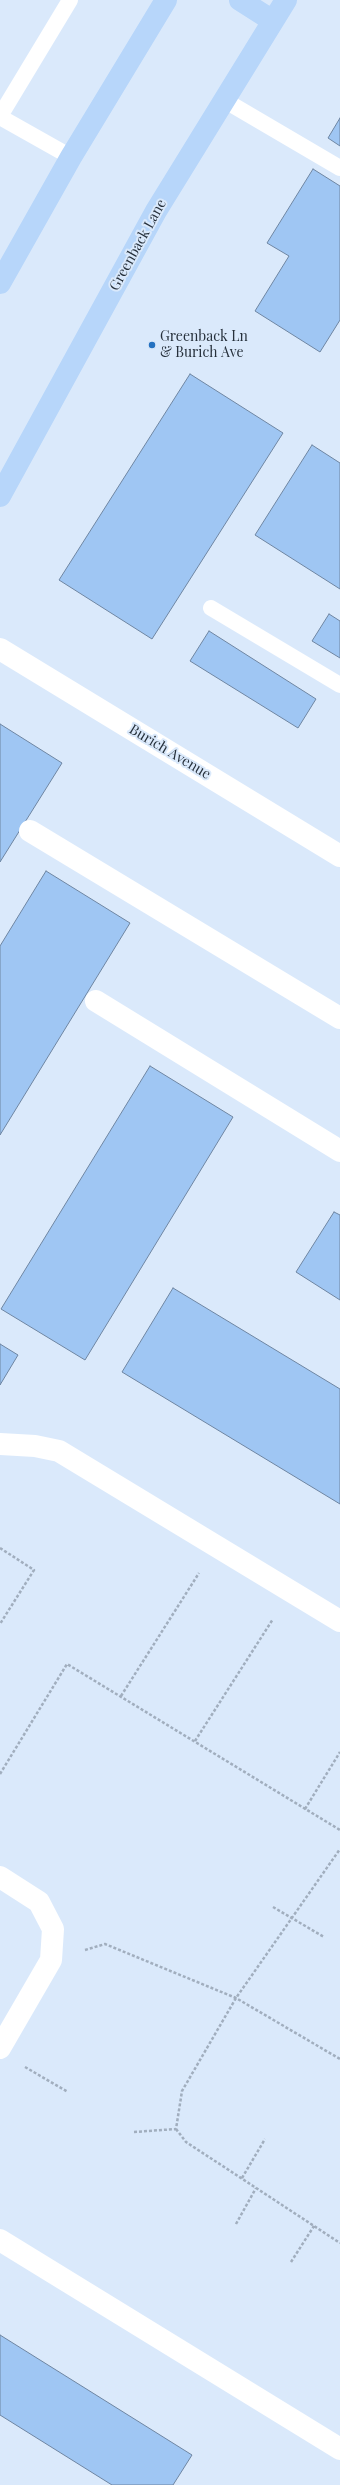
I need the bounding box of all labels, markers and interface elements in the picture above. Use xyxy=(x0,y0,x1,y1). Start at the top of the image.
street label: Greenback Lane xyxy=(106,196,170,294)
place label: Greenback Ln & Burich Ave xyxy=(160,329,248,362)
marker: Greenback Ln & Burich Ave xyxy=(147,340,157,350)
street label: Burich Avenue xyxy=(126,721,214,783)

